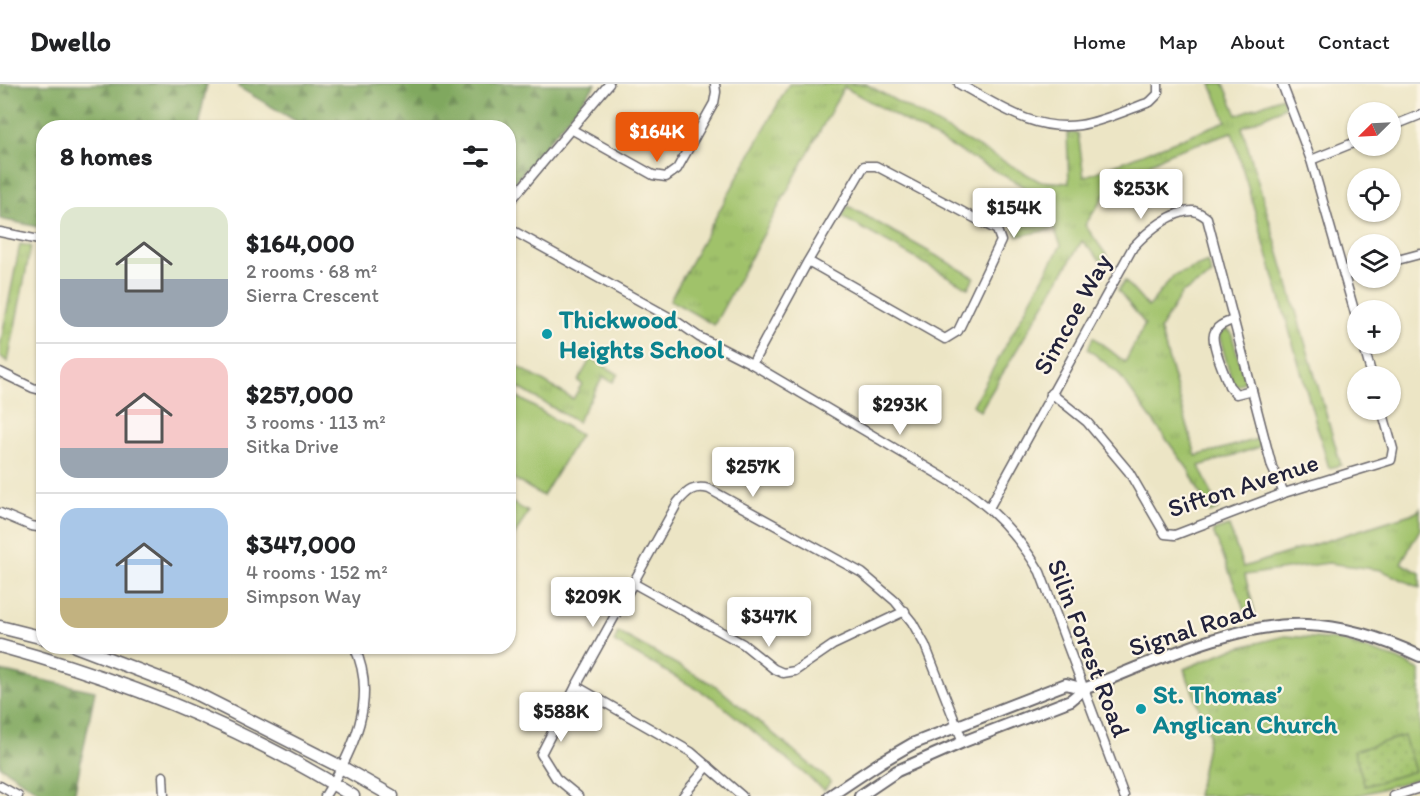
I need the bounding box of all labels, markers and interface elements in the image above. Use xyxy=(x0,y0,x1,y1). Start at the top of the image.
text: Dwello xyxy=(30,24,111,58)
text: Home xyxy=(1073,29,1126,54)
text: Map xyxy=(1159,29,1198,54)
text: About xyxy=(1231,29,1285,54)
text: Contact xyxy=(1318,29,1390,54)
north arrow xyxy=(1347,102,1401,156)
map controls xyxy=(1347,102,1401,420)
pin: $164K xyxy=(615,112,699,163)
text: $164K xyxy=(630,119,684,143)
text: 8 homes xyxy=(60,140,152,172)
icon: filters xyxy=(459,140,492,173)
button: locate xyxy=(1347,168,1401,222)
pin: $253K xyxy=(1099,169,1183,220)
text: $253K xyxy=(1114,176,1168,200)
pin: $154K xyxy=(972,188,1056,239)
text: $154K xyxy=(987,195,1041,219)
text: $164,000 xyxy=(246,227,355,259)
icon: home xyxy=(108,231,180,303)
button: layers xyxy=(1347,234,1401,288)
street label: Simcoe Way xyxy=(1026,248,1118,380)
text: 2 rooms · 68 m² xyxy=(246,259,377,283)
text: Sierra Crescent xyxy=(246,283,379,307)
button: + xyxy=(1347,300,1401,354)
place label: Thickwood Heights School xyxy=(558,303,725,365)
marker: Thickwood Heights School xyxy=(540,327,554,341)
button: − xyxy=(1347,366,1401,420)
text: $257,000 xyxy=(246,378,354,410)
icon: home xyxy=(108,382,180,454)
pin: $293K xyxy=(858,385,942,436)
text: $293K xyxy=(873,392,927,416)
text: 3 rooms · 113 m² xyxy=(246,410,386,434)
text: Sitka Drive xyxy=(246,434,339,458)
street label: Sifton Avenue xyxy=(1163,446,1323,524)
pin: $257K xyxy=(711,447,795,498)
text: $257K xyxy=(726,454,780,478)
text: $347,000 xyxy=(246,528,356,560)
icon: home xyxy=(108,532,180,604)
street label: Silin Forest Road xyxy=(1040,554,1138,742)
text: 4 rooms · 152 m² xyxy=(246,560,388,584)
pin: $209K xyxy=(551,577,635,628)
text: Simpson Way xyxy=(246,584,361,608)
text: $209K xyxy=(565,584,621,608)
street label: Signal Road xyxy=(1125,592,1260,664)
pin: $347K xyxy=(727,597,811,648)
text: $347K xyxy=(741,604,797,628)
place label: St. Thomas’ Anglican Church xyxy=(1152,678,1337,740)
pin: $588K xyxy=(519,692,603,743)
text: $588K xyxy=(533,699,589,723)
marker: St. Thomas’ Anglican Church xyxy=(1134,702,1148,716)

